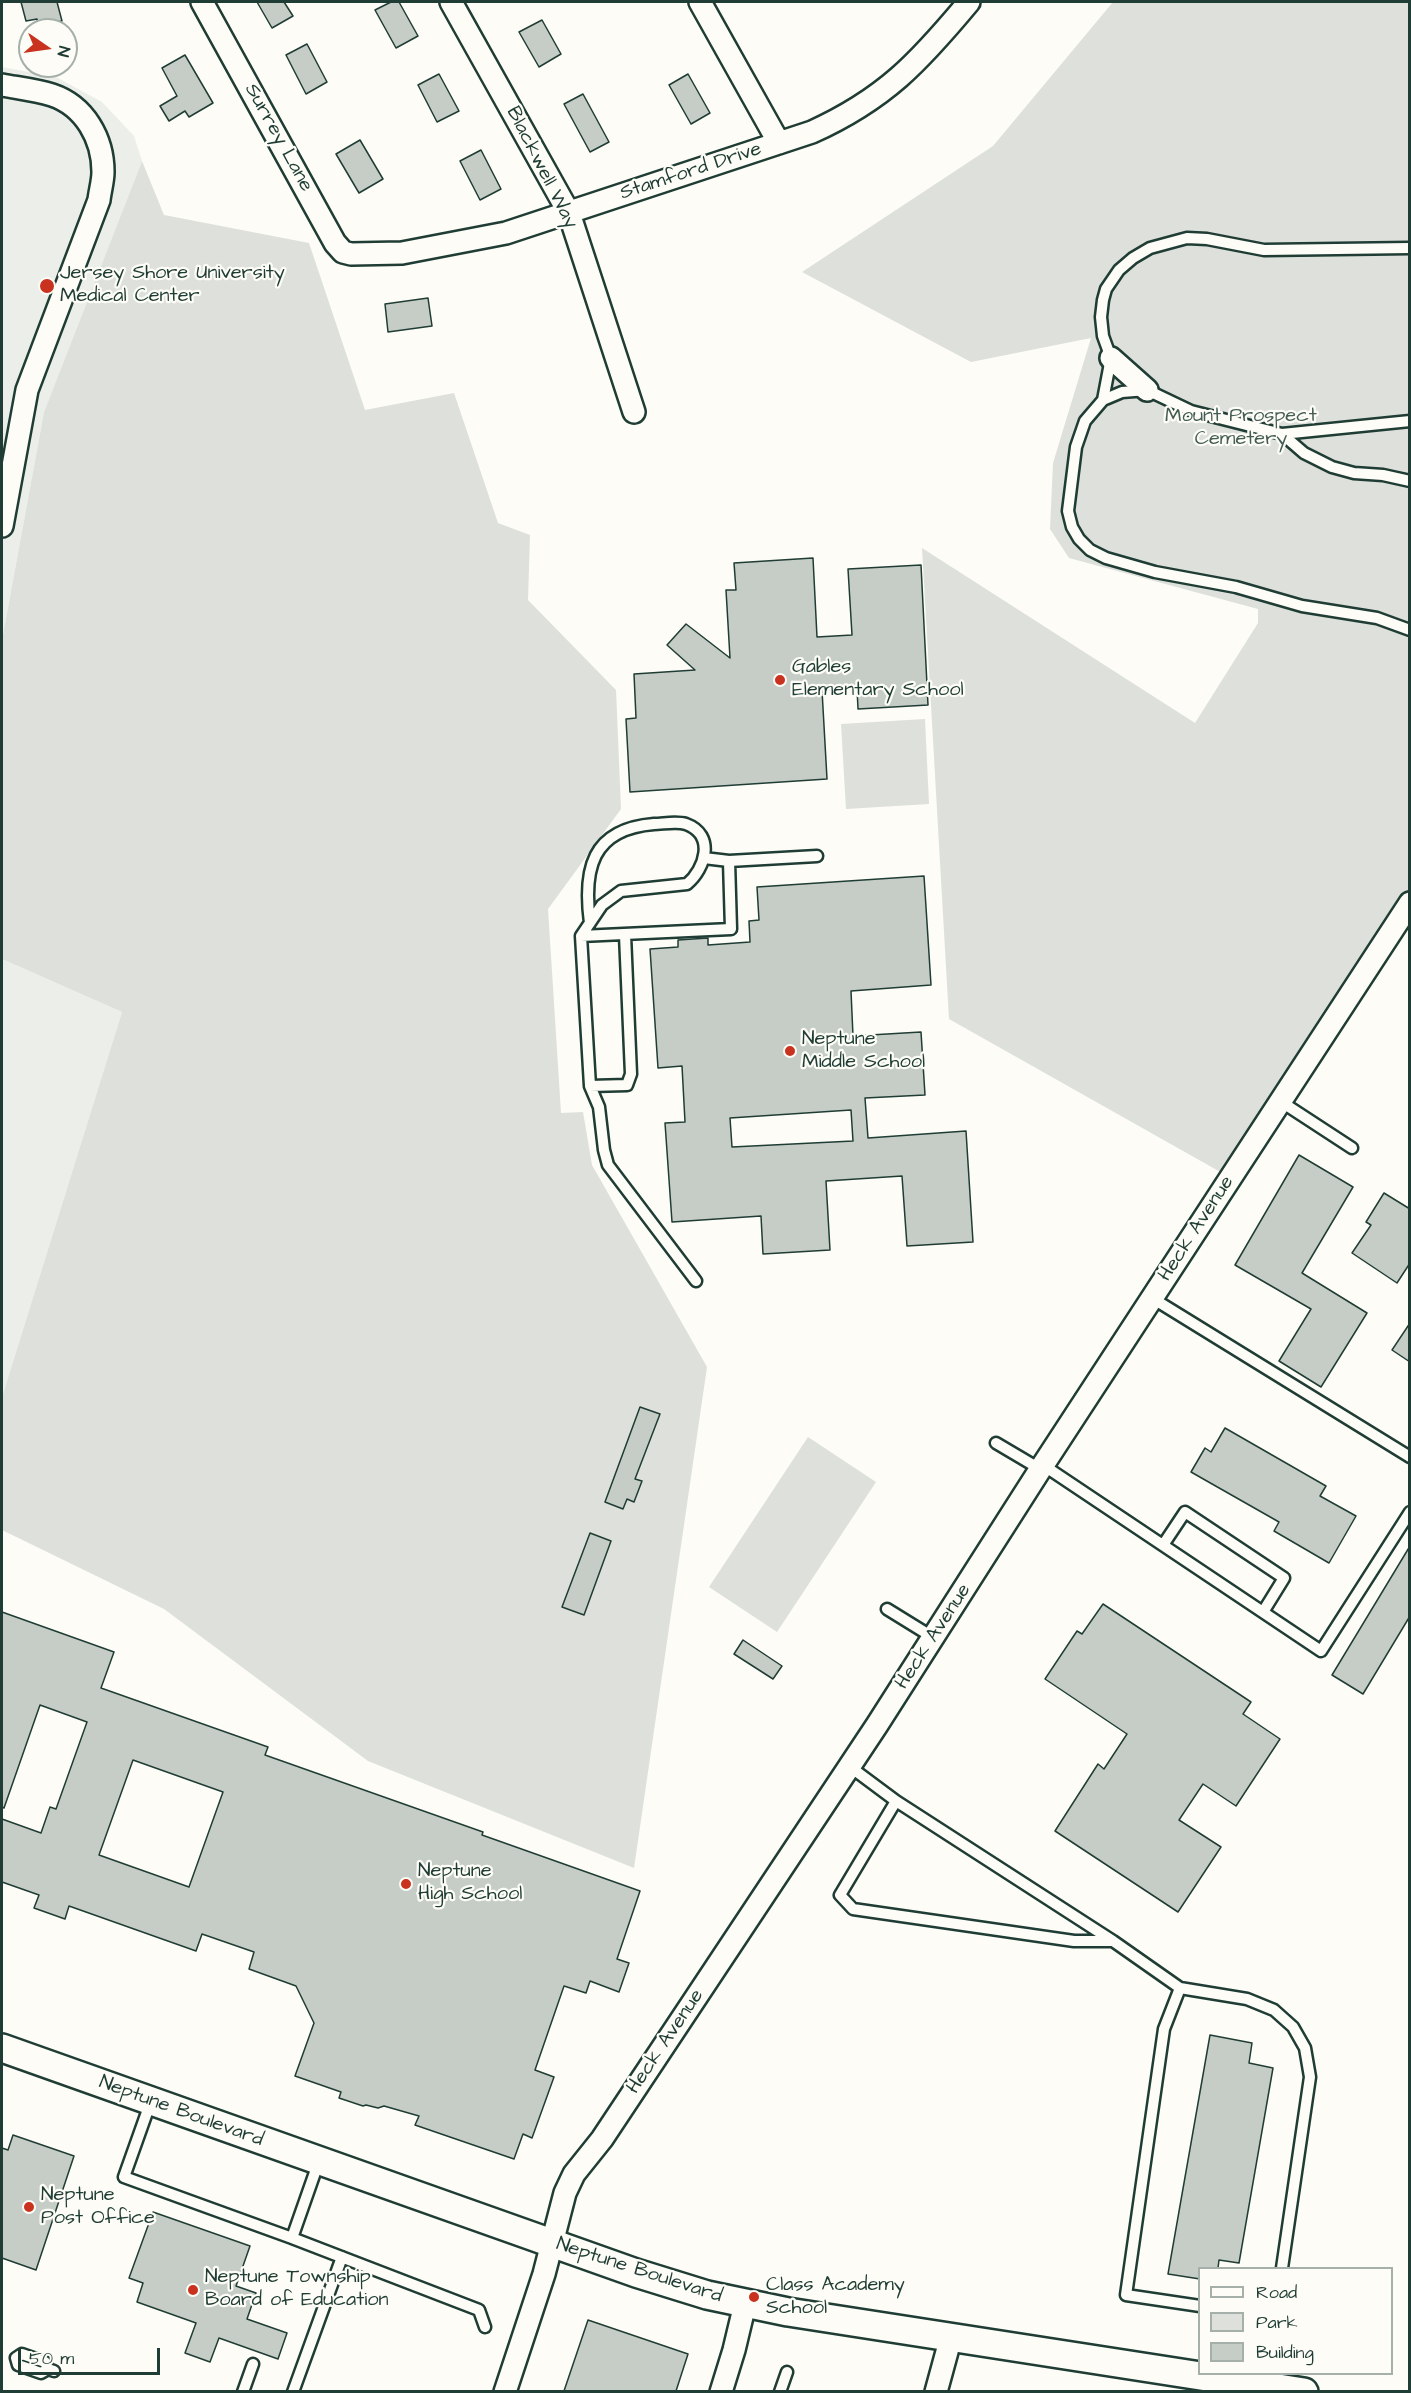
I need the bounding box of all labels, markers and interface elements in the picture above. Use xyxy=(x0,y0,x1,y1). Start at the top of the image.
north arrow xyxy=(18,18,78,78)
text: N xyxy=(52,44,75,59)
street label: Surrey Lane xyxy=(238,80,318,196)
street label: Blackwell Way xyxy=(500,103,582,233)
street label: Stamford Drive xyxy=(617,138,765,206)
place label: Jersey Shore University Medical Center xyxy=(60,262,285,309)
marker: Jersey Shore University Medical Center xyxy=(38,277,56,295)
park label: Mount Prospect Cemetery xyxy=(1165,405,1317,452)
place label: Gables Elementary School xyxy=(792,656,964,703)
marker: Gables Elementary School xyxy=(773,673,787,687)
place label: Neptune Middle School xyxy=(802,1028,925,1075)
marker: Neptune Middle School xyxy=(783,1044,797,1058)
street label: Heck Avenue xyxy=(1154,1172,1240,1286)
street label: Heck Avenue xyxy=(891,1580,977,1694)
place label: Neptune High School xyxy=(418,1860,522,1907)
marker: Neptune High School xyxy=(399,1877,413,1891)
street label: Heck Avenue xyxy=(622,1985,710,2099)
street label: Neptune Boulevard xyxy=(96,2071,266,2153)
place label: Neptune Post Office xyxy=(41,2184,155,2231)
marker: Neptune Post Office xyxy=(22,2200,36,2214)
street label: Neptune Boulevard xyxy=(553,2233,725,2309)
place label: Neptune Township Board of Education xyxy=(205,2266,389,2313)
legend xyxy=(1198,2267,1393,2375)
place label: Class Academy School xyxy=(766,2274,905,2321)
text: Road xyxy=(1256,2280,1297,2305)
marker: Neptune Township Board of Education xyxy=(186,2283,200,2297)
marker: Class Academy School xyxy=(747,2290,761,2304)
text: Park xyxy=(1256,2310,1298,2335)
scale bar xyxy=(21,2336,164,2374)
text: Building xyxy=(1256,2340,1314,2365)
text: 50 m xyxy=(29,2346,74,2371)

